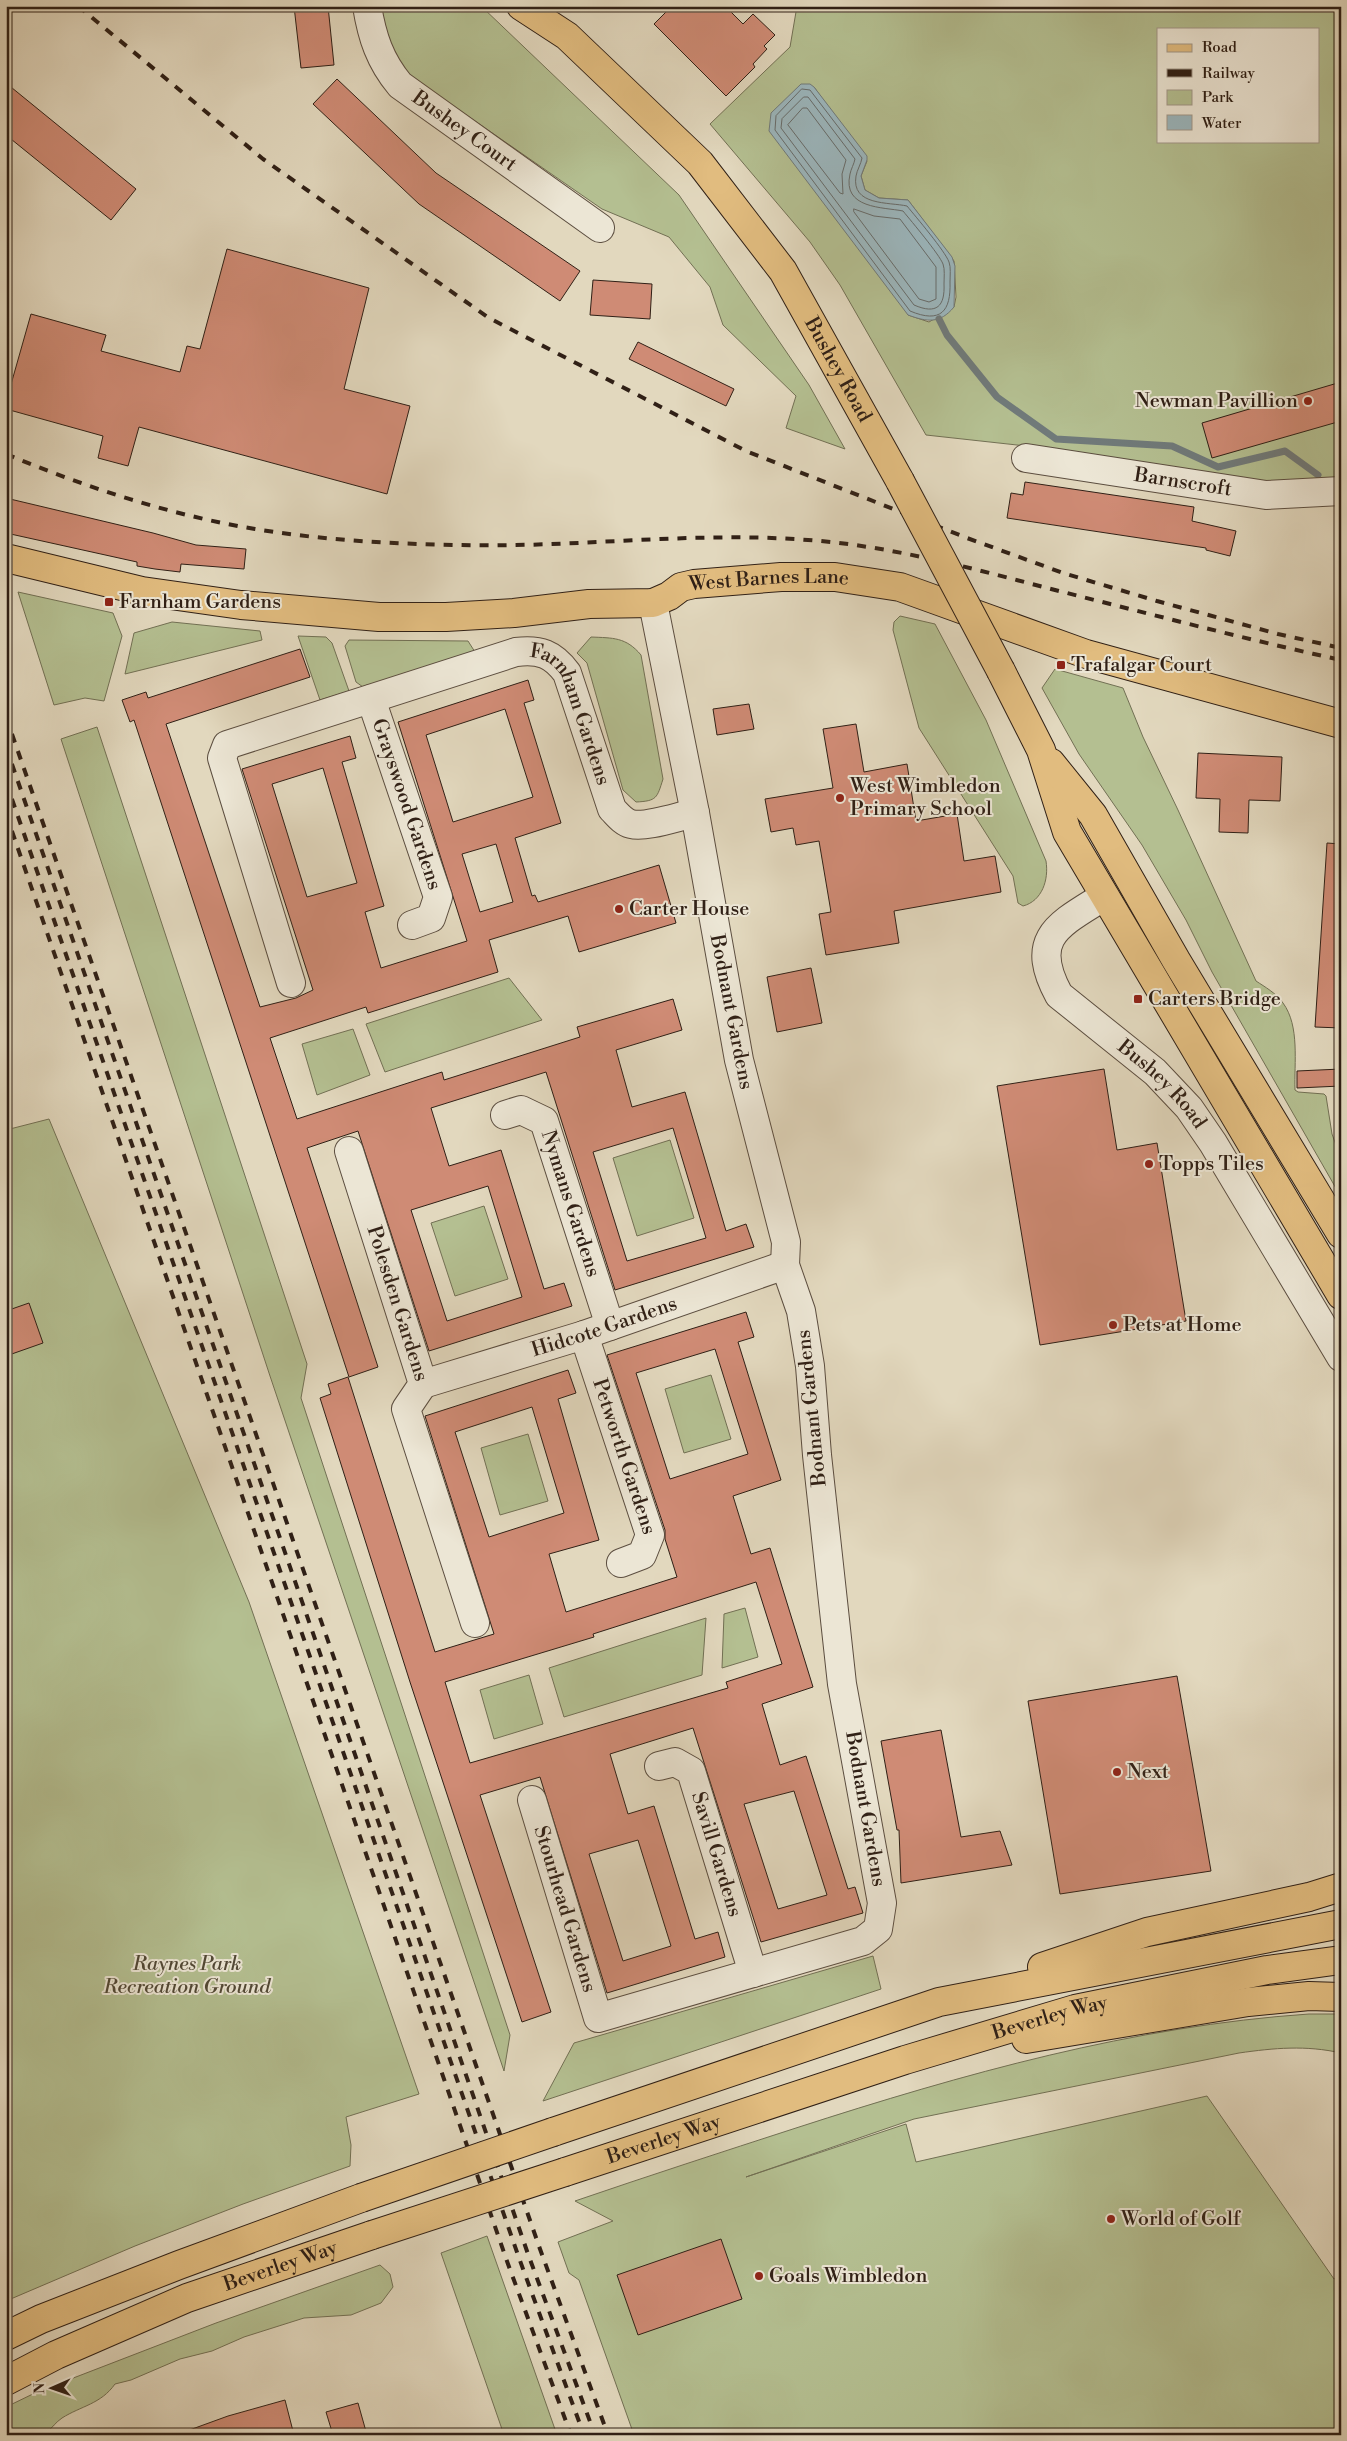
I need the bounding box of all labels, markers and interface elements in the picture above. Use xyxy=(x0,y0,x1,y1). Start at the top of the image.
legend xyxy=(1157,28,1320,142)
text: Road xyxy=(1202,38,1237,57)
text: Railway xyxy=(1202,64,1256,83)
street label: Bushey Court xyxy=(406,85,522,177)
text: Park xyxy=(1202,88,1234,107)
text: Water xyxy=(1201,114,1242,133)
street label: Bushey Road xyxy=(798,312,878,427)
place label: Newman Pavillion xyxy=(1135,389,1298,414)
marker: Newman Pavillion xyxy=(1302,395,1314,407)
street label: Barnscroft xyxy=(1132,462,1234,502)
street label: West Barnes Lane xyxy=(687,565,851,597)
place label: Farnham Gardens xyxy=(119,590,281,615)
marker: Farnham Gardens xyxy=(103,596,115,608)
street label: Farnham Gardens xyxy=(528,639,616,788)
place label: Trafalgar Court xyxy=(1071,653,1212,678)
marker: Trafalgar Court xyxy=(1055,659,1067,671)
street label: Grayswood Gardens xyxy=(366,715,447,893)
place label: West Wimbledon Primary School xyxy=(849,774,1001,822)
marker: West Wimbledon Primary School xyxy=(834,792,846,804)
place label: Carter House xyxy=(629,897,749,922)
marker: Carter House xyxy=(613,903,625,915)
street label: Bodnant Gardens xyxy=(704,931,758,1092)
place label: Carters Bridge xyxy=(1148,987,1281,1012)
marker: Carters Bridge xyxy=(1132,993,1144,1005)
street label: Bushey Road xyxy=(1112,1034,1212,1134)
street label: Nymans Gardens xyxy=(535,1127,606,1280)
place label: Topps Tiles xyxy=(1159,1152,1264,1177)
marker: Topps Tiles xyxy=(1143,1158,1155,1170)
street label: Polesden Gardens xyxy=(361,1223,434,1384)
street label: Hidcote Gardens xyxy=(528,1291,680,1363)
place label: Pets at Home xyxy=(1123,1313,1242,1338)
marker: Pets at Home xyxy=(1107,1319,1119,1331)
street label: Bodnant Gardens xyxy=(791,1328,833,1489)
street label: Petworth Gardens xyxy=(587,1375,661,1538)
street label: Bodnant Gardens xyxy=(839,1728,891,1889)
place label: Next xyxy=(1127,1760,1169,1785)
marker: Next xyxy=(1111,1766,1123,1778)
street label: Savill Gardens xyxy=(686,1789,748,1920)
street label: Stourhead Gardens xyxy=(528,1823,602,1995)
park label: Raynes Park Recreation Ground xyxy=(103,1952,271,2000)
street label: Beverley Way xyxy=(988,1990,1110,2046)
street label: Beverley Way xyxy=(603,2109,724,2170)
place label: World of Golf xyxy=(1120,2207,1241,2232)
marker: World of Golf xyxy=(1105,2213,1117,2225)
street label: Beverley Way xyxy=(219,2235,341,2297)
place label: Goals Wimbledon xyxy=(769,2264,927,2289)
marker: Goals Wimbledon xyxy=(753,2270,765,2282)
north arrow xyxy=(28,2364,78,2414)
text: N xyxy=(31,2383,49,2394)

